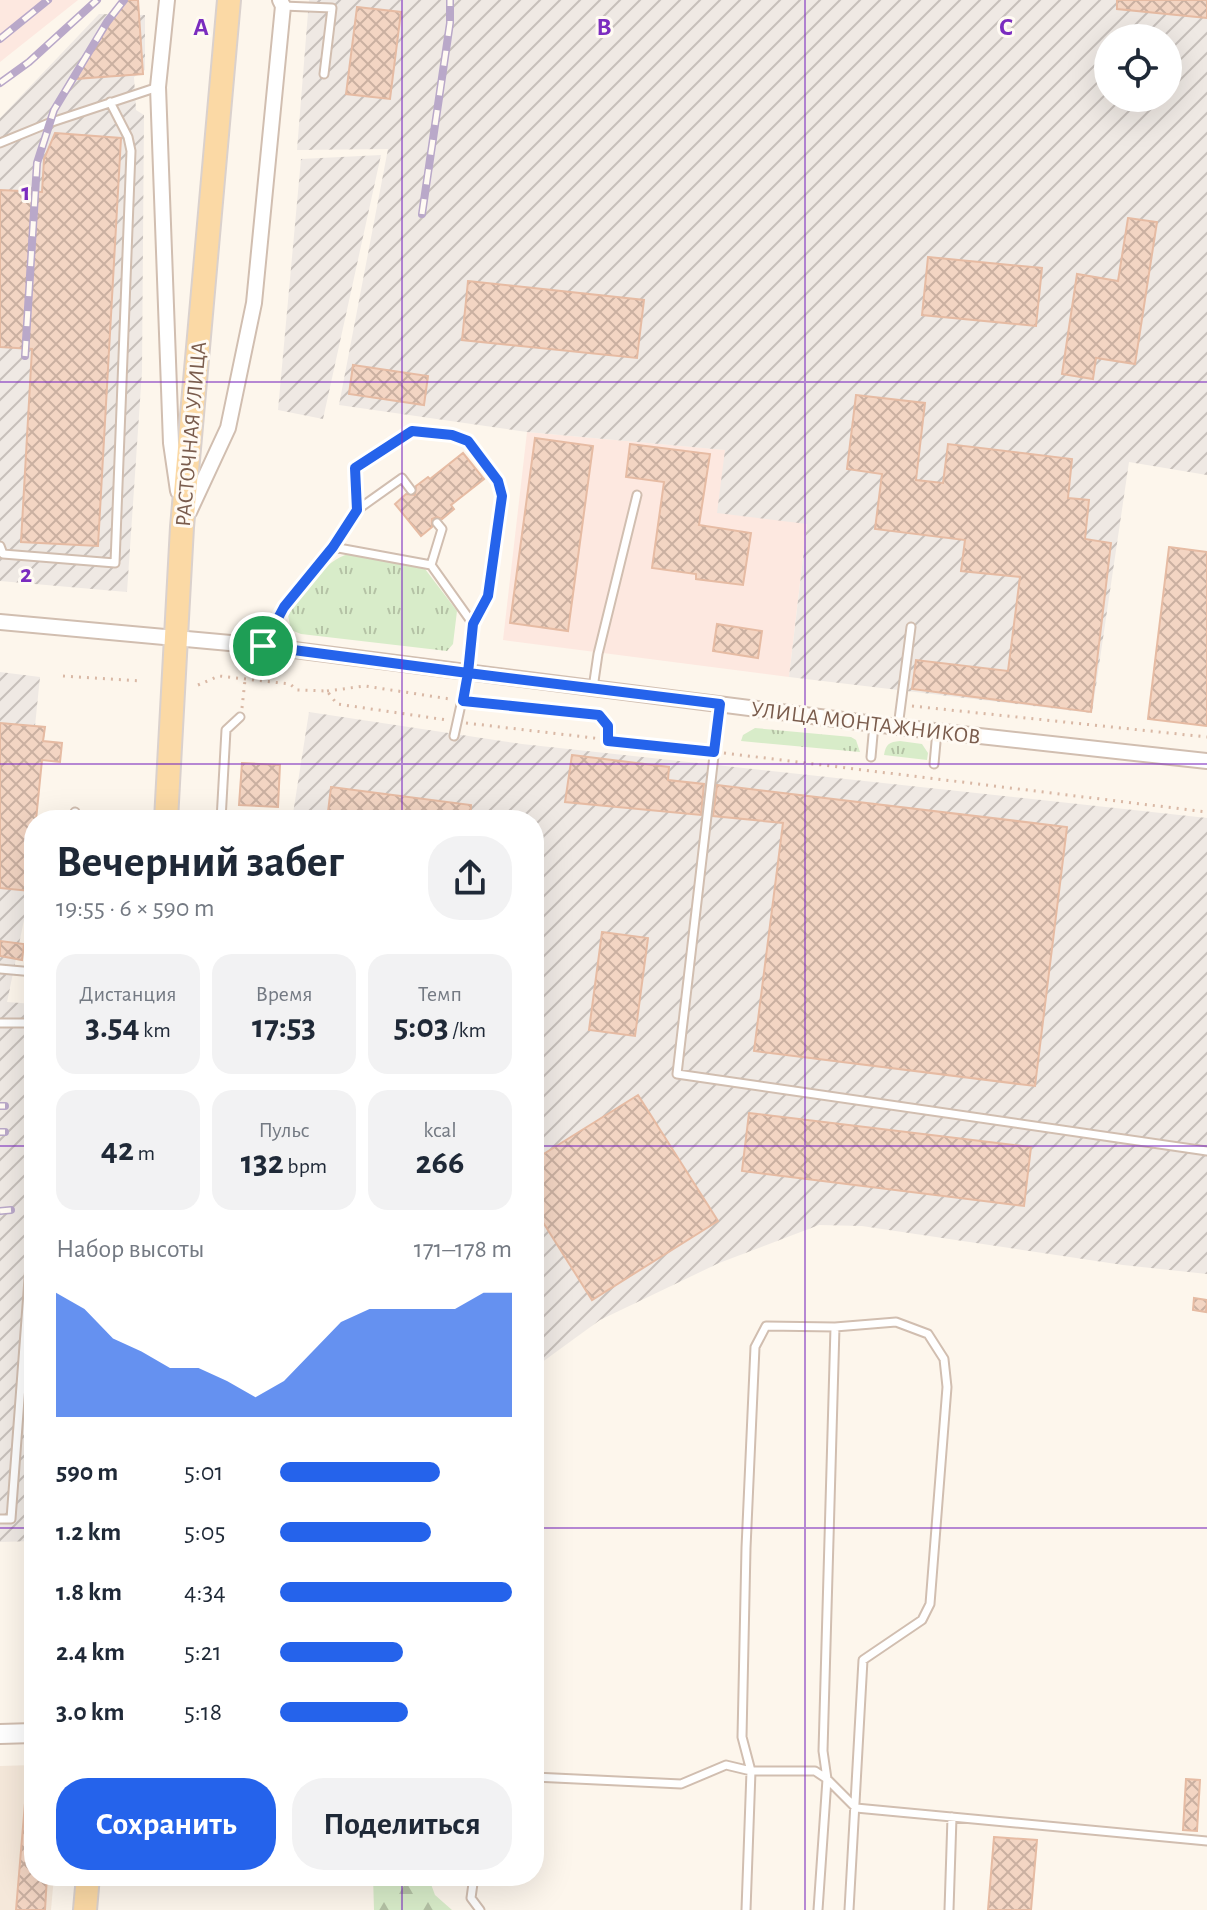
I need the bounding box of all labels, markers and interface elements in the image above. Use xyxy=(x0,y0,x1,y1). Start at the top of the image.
text: A xyxy=(193,14,209,40)
text: B xyxy=(596,14,612,40)
text: C xyxy=(999,14,1013,40)
map controls xyxy=(1094,24,1182,112)
button: locate xyxy=(1094,24,1182,112)
text: 1 xyxy=(21,179,31,205)
street label: РАСТОЧНАЯ УЛИЦА xyxy=(172,340,210,528)
text: 2 xyxy=(20,561,32,587)
pin xyxy=(229,612,297,680)
icon: arrive xyxy=(241,624,285,668)
street label: УЛИЦА МОНТАЖНИКОВ xyxy=(750,698,982,748)
button: share xyxy=(428,836,512,920)
text: Вечерний забег xyxy=(56,841,344,885)
text: 19:55 · 6 × 590 m xyxy=(56,895,215,921)
text: Дистанция xyxy=(79,983,177,1005)
text: Время xyxy=(255,983,313,1005)
text: Темп xyxy=(418,983,462,1005)
text: 3.54 xyxy=(85,1010,139,1044)
text: 17:53 xyxy=(252,1010,316,1044)
text: 5:03 xyxy=(394,1010,449,1044)
text: km xyxy=(139,1019,171,1041)
text: /km xyxy=(449,1019,486,1041)
text: Пульс xyxy=(258,1119,310,1141)
text: kcal xyxy=(423,1119,457,1141)
text: 42 xyxy=(101,1133,134,1167)
text: m xyxy=(134,1142,155,1164)
text: 132 xyxy=(241,1146,284,1180)
text: 266 xyxy=(416,1146,464,1180)
text: bpm xyxy=(284,1155,327,1177)
text: Набор высоты xyxy=(56,1236,205,1262)
text: 171–178 m xyxy=(414,1236,512,1262)
text: 590 m xyxy=(56,1459,118,1485)
text: 5:01 xyxy=(184,1459,224,1485)
text: 1.2 km xyxy=(56,1519,121,1545)
text: 5:05 xyxy=(184,1519,225,1545)
text: 1.8 km xyxy=(56,1579,122,1605)
text: 4:34 xyxy=(184,1579,226,1605)
text: 2.4 km xyxy=(56,1639,125,1665)
text: 5:21 xyxy=(184,1639,222,1665)
text: 3.0 km xyxy=(56,1699,124,1725)
text: 5:18 xyxy=(184,1699,222,1725)
button: Сохранить xyxy=(56,1778,276,1870)
button: Поделиться xyxy=(292,1778,512,1870)

